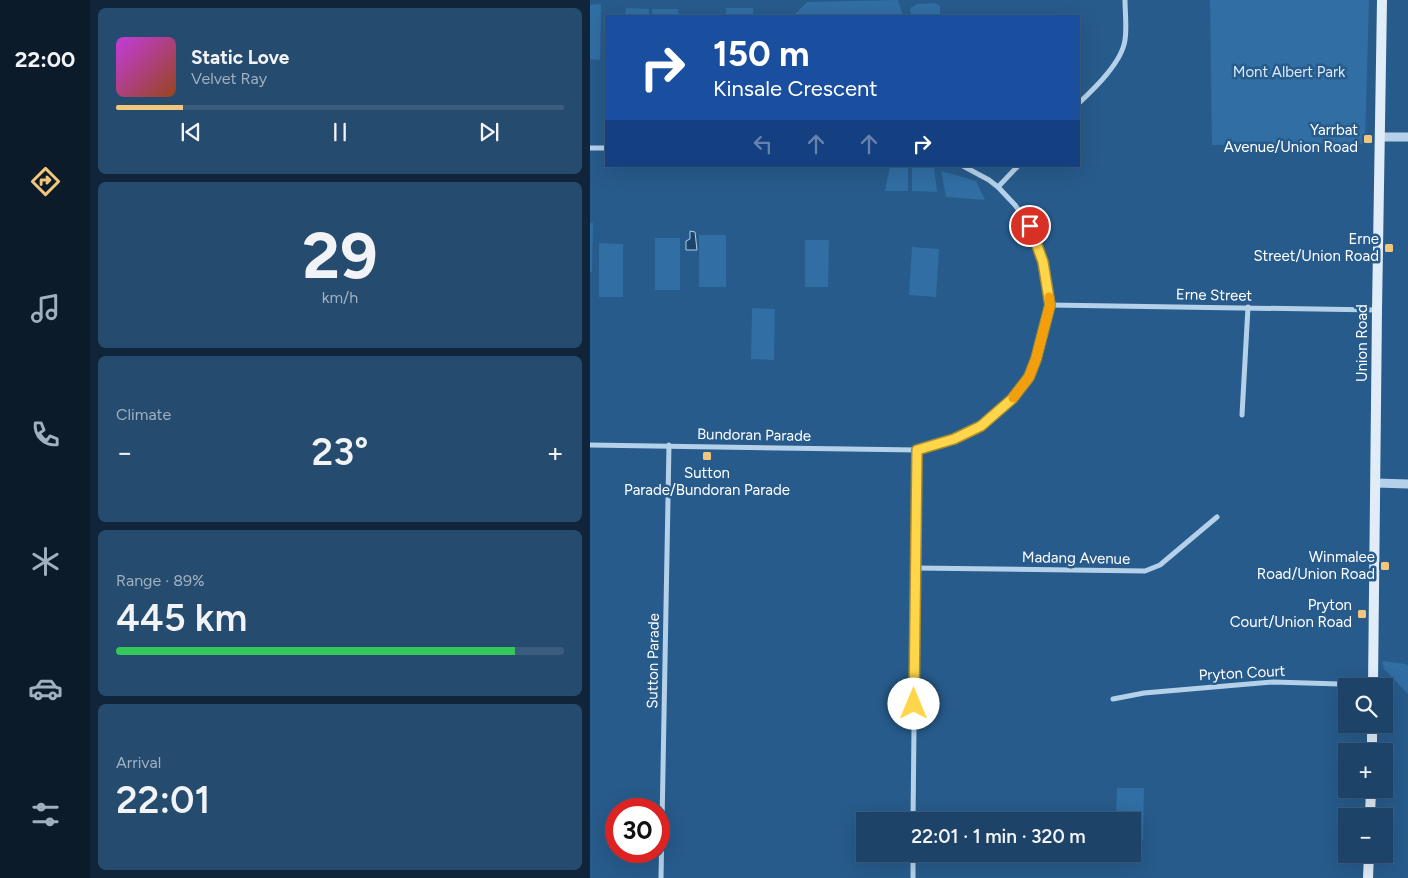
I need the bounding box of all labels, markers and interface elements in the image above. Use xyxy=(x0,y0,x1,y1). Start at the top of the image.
text: 150 m xyxy=(713,33,810,75)
icon: right xyxy=(630,35,695,100)
text: 22:00 xyxy=(15,46,75,73)
text: Static Love xyxy=(191,46,289,69)
park label: Mont Albert Park xyxy=(1233,63,1346,81)
text: Velvet Ray xyxy=(191,69,267,88)
text: Kinsale Crescent xyxy=(713,75,878,102)
icon: previous xyxy=(177,118,205,146)
icon: pause xyxy=(326,118,354,146)
icon: next xyxy=(475,118,503,146)
place label: Yarrbat Avenue/Union Road xyxy=(1224,121,1358,156)
icon: left xyxy=(749,130,777,158)
icon: ahead xyxy=(802,130,830,158)
icon: ahead xyxy=(855,130,883,158)
icon: right xyxy=(908,130,936,158)
marker: Yarrbat Avenue/Union Road xyxy=(1362,133,1374,145)
icon: directions xyxy=(28,164,63,199)
pin xyxy=(1009,205,1051,247)
icon: arrive xyxy=(1016,212,1044,240)
text: 29 xyxy=(302,216,378,294)
place label: Erne Street/Union Road xyxy=(1253,230,1379,265)
marker: Erne Street/Union Road xyxy=(1383,242,1395,254)
street label: Erne Street xyxy=(1176,285,1253,305)
text: km/h xyxy=(322,288,358,307)
icon: music xyxy=(28,291,63,326)
street label: Union Road xyxy=(1353,304,1371,382)
text: Climate xyxy=(116,405,171,424)
icon: phone xyxy=(28,417,63,452)
street label: Bundoran Parade xyxy=(697,425,811,445)
text: 23° xyxy=(312,429,368,475)
text: − xyxy=(116,435,133,469)
text: + xyxy=(547,435,564,469)
marker: Sutton Parade/Bundoran Parade xyxy=(701,450,713,462)
place label: Sutton Parade/Bundoran Parade xyxy=(624,464,790,499)
icon: climate xyxy=(28,544,63,579)
street label: Madang Avenue xyxy=(1022,548,1130,568)
place label: Winmalee Road/Union Road xyxy=(1257,548,1375,583)
marker: Winmalee Road/Union Road xyxy=(1379,560,1391,572)
text: Range · 89% xyxy=(116,571,205,590)
text: 445 km xyxy=(116,595,247,641)
place label: Pryton Court/Union Road xyxy=(1230,596,1352,631)
marker: Pryton Court/Union Road xyxy=(1356,608,1368,620)
street label: Sutton Parade xyxy=(643,613,663,709)
street label: Pryton Court xyxy=(1198,662,1286,684)
icon: car xyxy=(28,671,63,706)
position arrow xyxy=(887,677,939,729)
map controls xyxy=(1338,678,1393,863)
button: search xyxy=(1338,678,1393,733)
button: + xyxy=(1338,743,1393,798)
text: Arrival xyxy=(116,753,161,772)
text: 22:01 xyxy=(116,777,211,823)
icon: filters xyxy=(28,797,63,832)
speed limit sign: 30 xyxy=(605,798,670,863)
button: − xyxy=(1338,808,1393,863)
text: 22:01 · 1 min · 320 m xyxy=(911,825,1086,848)

